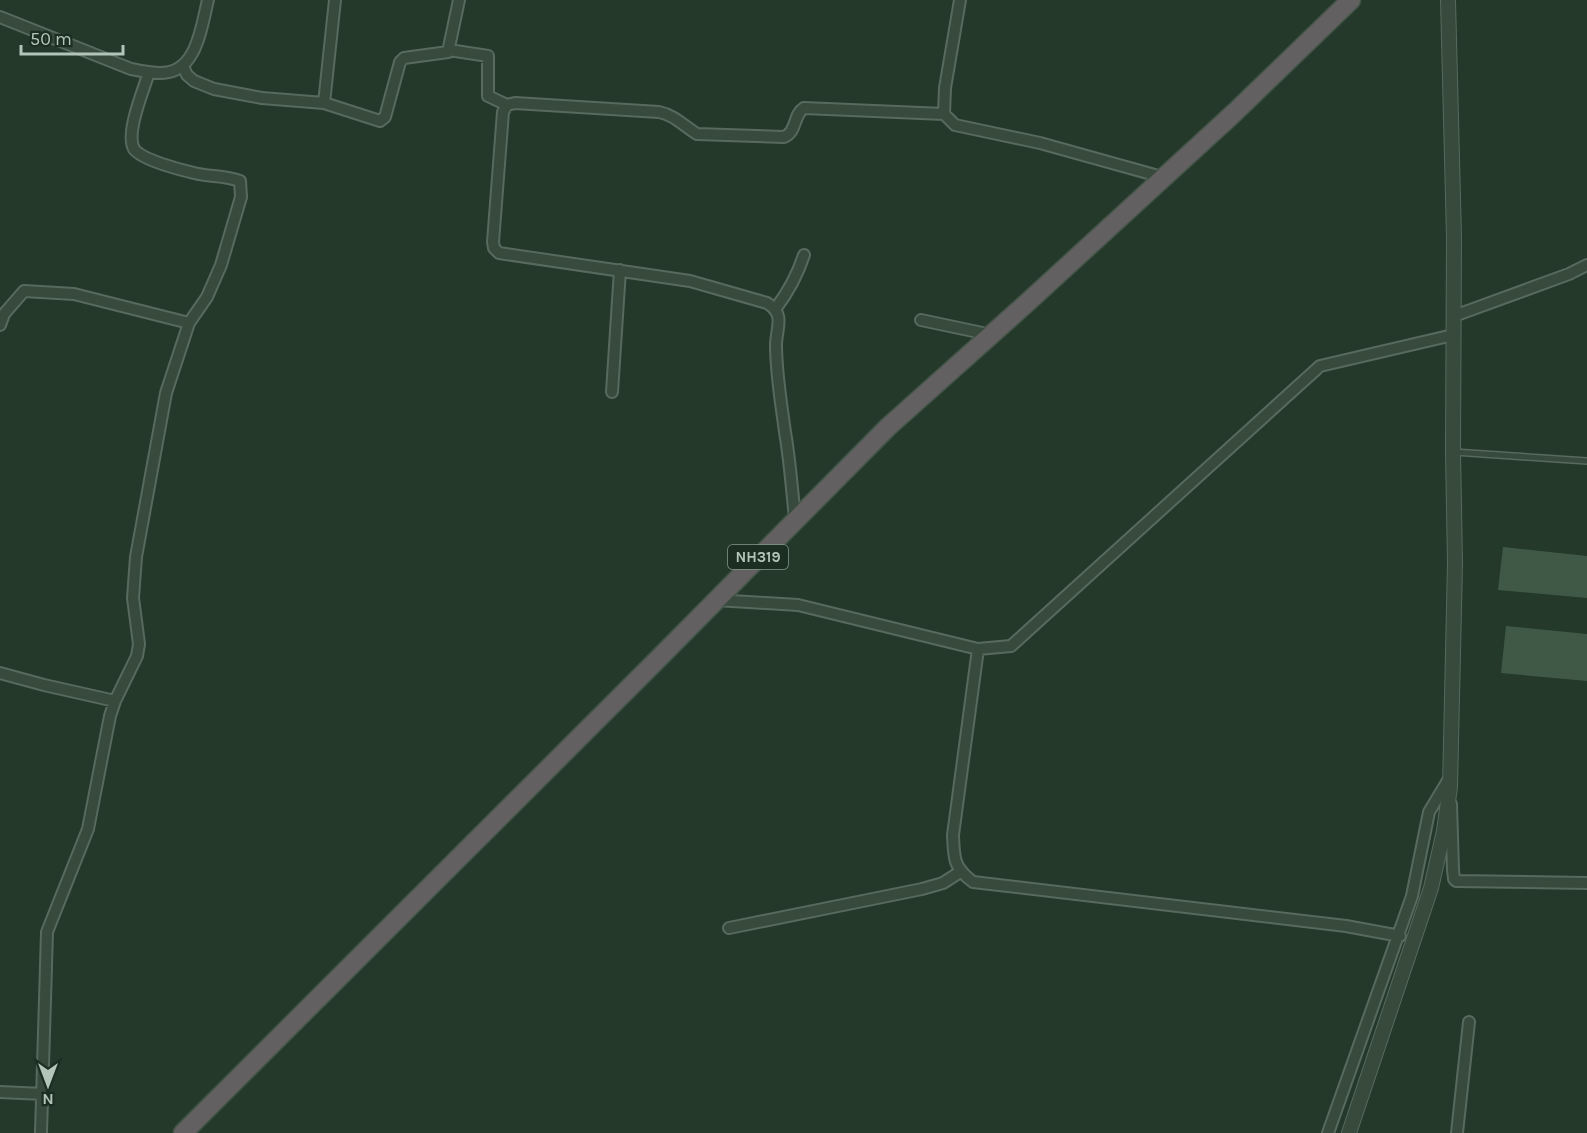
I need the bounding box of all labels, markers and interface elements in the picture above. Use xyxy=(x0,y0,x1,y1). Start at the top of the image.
scale bar xyxy=(21,18,123,56)
text: 50 m xyxy=(30,28,72,50)
road number: NH319 xyxy=(728,545,788,569)
north arrow xyxy=(18,1055,78,1115)
text: N xyxy=(42,1090,54,1109)

